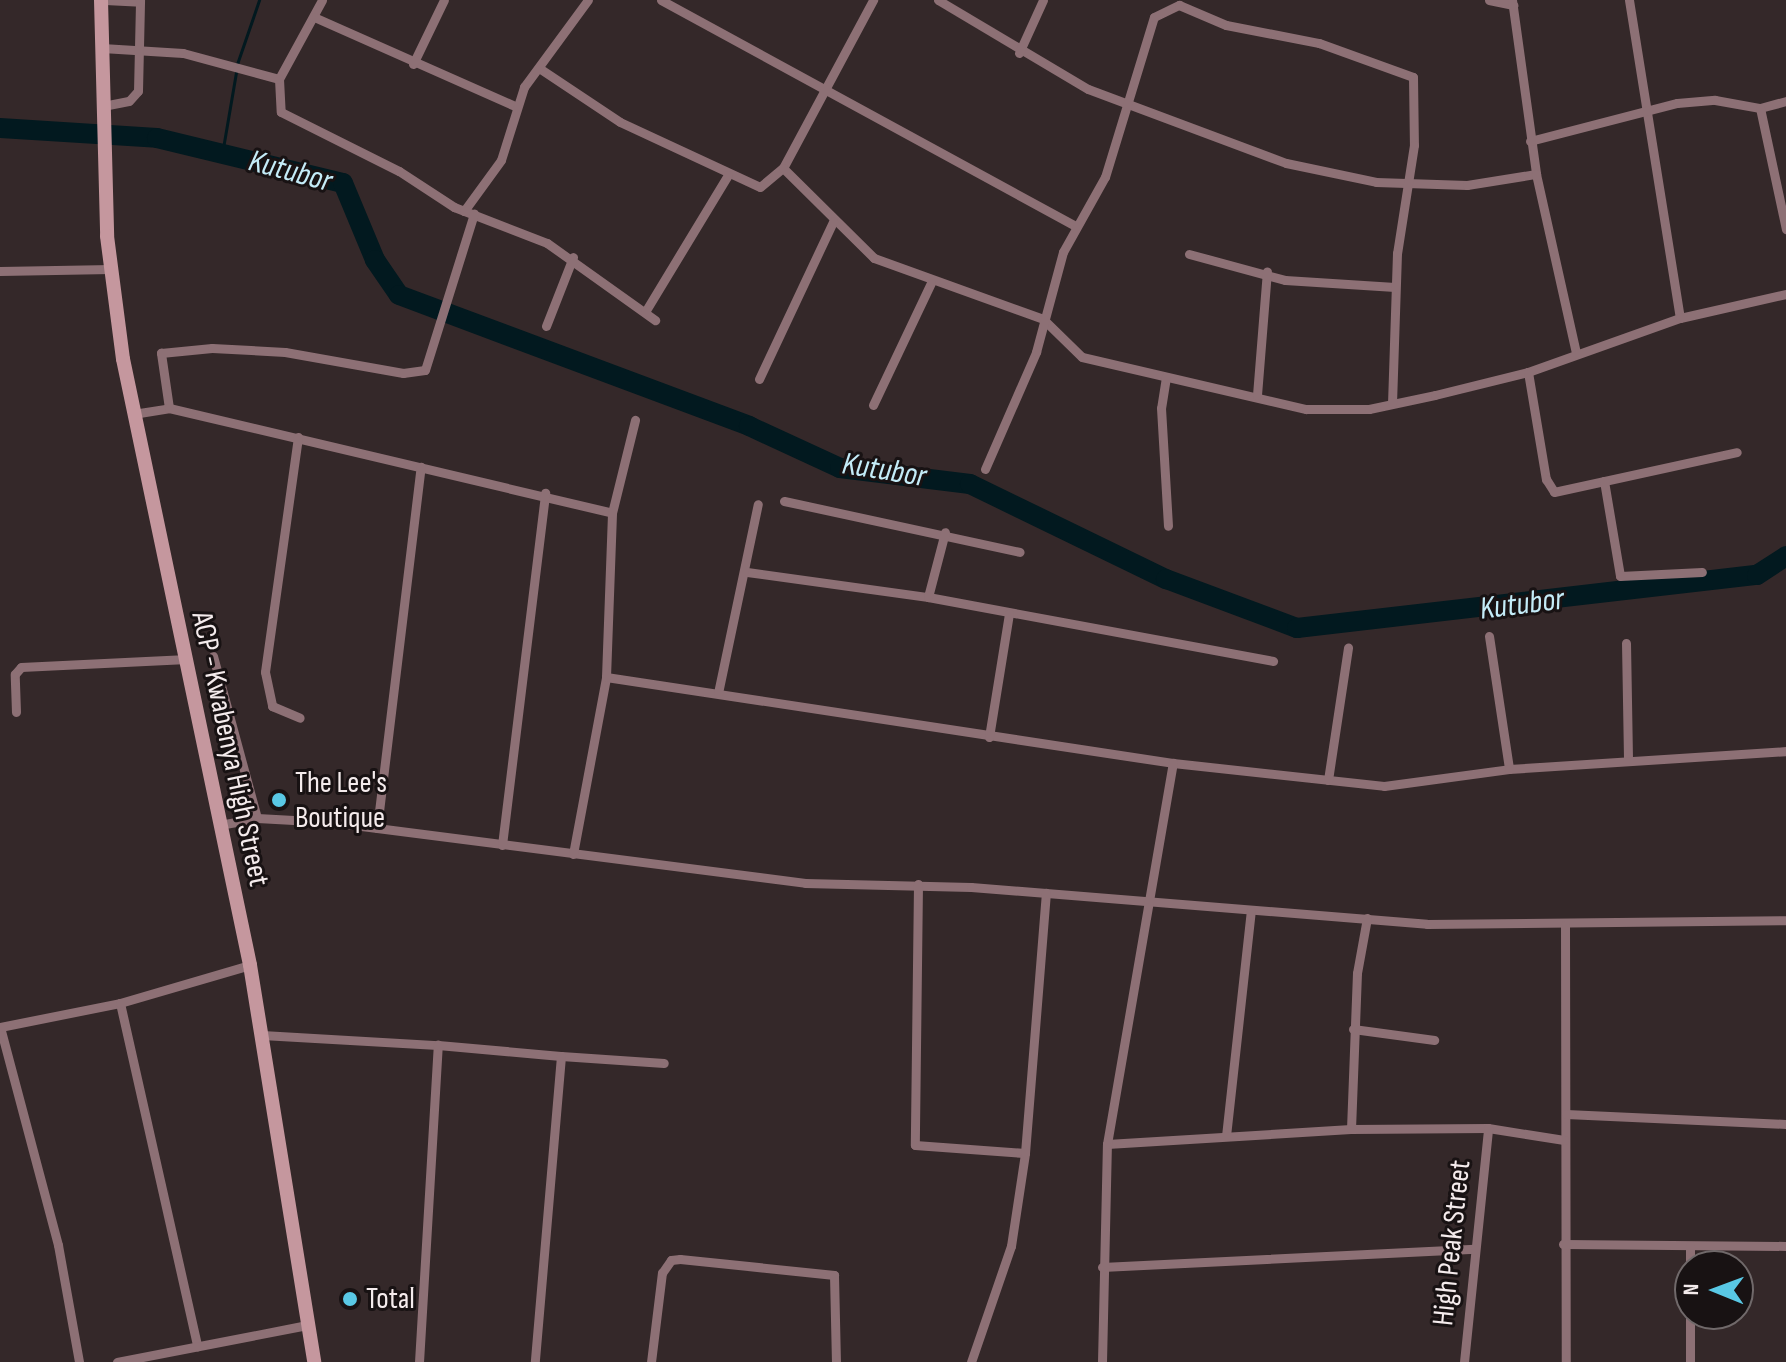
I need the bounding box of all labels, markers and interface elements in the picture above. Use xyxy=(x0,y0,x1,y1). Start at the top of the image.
water label: Kutubor xyxy=(244,143,336,201)
water label: Kutubor xyxy=(839,445,929,497)
water label: Kutubor xyxy=(1478,581,1566,629)
street label: ACP - Kwabenya High Street xyxy=(183,608,277,890)
place label: The Lee's Boutique xyxy=(295,765,387,836)
marker: The Lee's Boutique xyxy=(270,791,288,809)
street label: High Peak Street xyxy=(1425,1158,1479,1328)
north arrow xyxy=(1674,1250,1754,1330)
place label: Total xyxy=(366,1281,415,1317)
text: N xyxy=(1678,1283,1705,1296)
marker: Total xyxy=(341,1290,359,1308)

